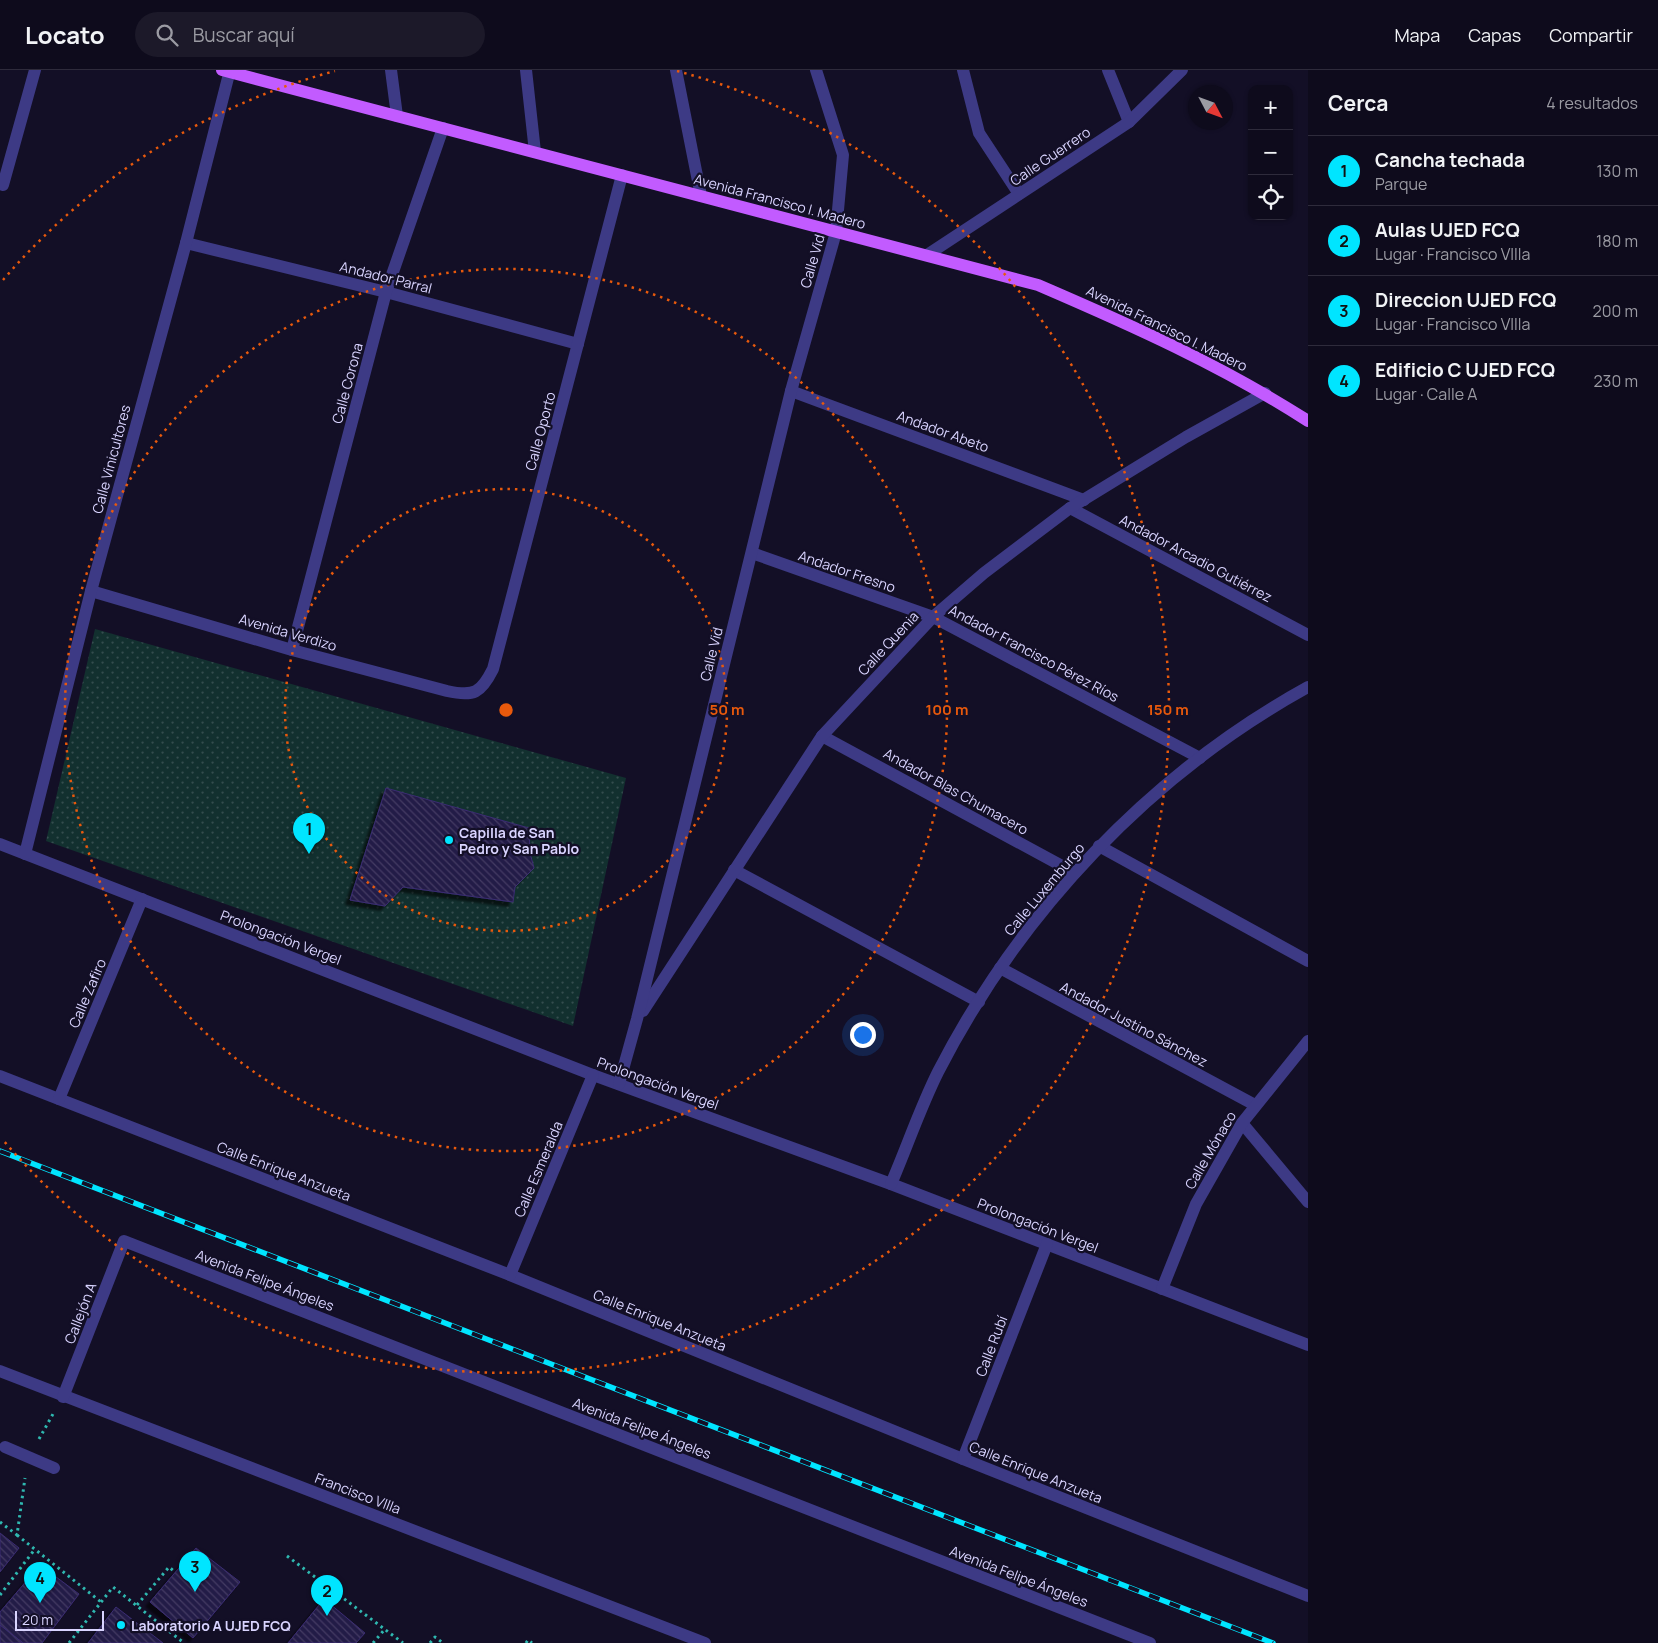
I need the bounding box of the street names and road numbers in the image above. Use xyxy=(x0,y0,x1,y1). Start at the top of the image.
street label: Calle Guerrero xyxy=(1006,122,1094,190)
street label: Avenida Francisco I. Madero xyxy=(692,169,868,233)
street label: Calle Vid xyxy=(795,232,829,290)
street label: Andador Parral xyxy=(338,256,434,298)
street label: Avenida Francisco I. Madero xyxy=(1083,281,1251,375)
street label: Calle Corona xyxy=(327,341,367,425)
street label: Calle Oporto xyxy=(520,390,560,472)
street label: Calle Vinicultores xyxy=(87,403,135,515)
street label: Andador Abeto xyxy=(894,406,992,456)
street label: Andador Arcadio Gutiérrez xyxy=(1116,510,1276,606)
street label: Andador Fresno xyxy=(796,545,898,597)
street label: Andador Francisco Pérez Ríos xyxy=(946,600,1122,706)
street label: Calle Quenia xyxy=(853,607,923,679)
street label: Avenida Verdizo xyxy=(237,609,339,655)
street label: Calle Vid xyxy=(695,625,727,683)
street label: Andador Blas Chumacero xyxy=(880,743,1032,839)
street label: Calle Luxemburgo xyxy=(1000,839,1088,939)
street label: Prolongación Vergel xyxy=(218,905,344,969)
street label: Calle Zafiro xyxy=(64,956,110,1030)
street label: Andador Justino Sánchez xyxy=(1057,977,1211,1071)
street label: Prolongación Vergel xyxy=(595,1052,721,1114)
street label: Calle Mónaco xyxy=(1180,1107,1240,1193)
street label: Calle Esmeralda xyxy=(509,1118,567,1220)
street label: Calle Enrique Anzueta xyxy=(214,1137,354,1205)
street label: Prolongación Vergel xyxy=(975,1193,1101,1257)
street label: Avenida Felipe Ángeles xyxy=(193,1245,337,1315)
street label: Callejón A xyxy=(60,1279,100,1346)
street label: Calle Enrique Anzueta xyxy=(591,1285,729,1355)
street label: Calle Rubí xyxy=(971,1313,1011,1379)
street label: Avenida Felipe Ángeles xyxy=(570,1393,714,1463)
street label: Calle Enrique Anzueta xyxy=(967,1437,1105,1507)
street label: Francisco VIlla xyxy=(312,1468,404,1518)
street label: Avenida Felipe Ángeles xyxy=(947,1541,1091,1611)

